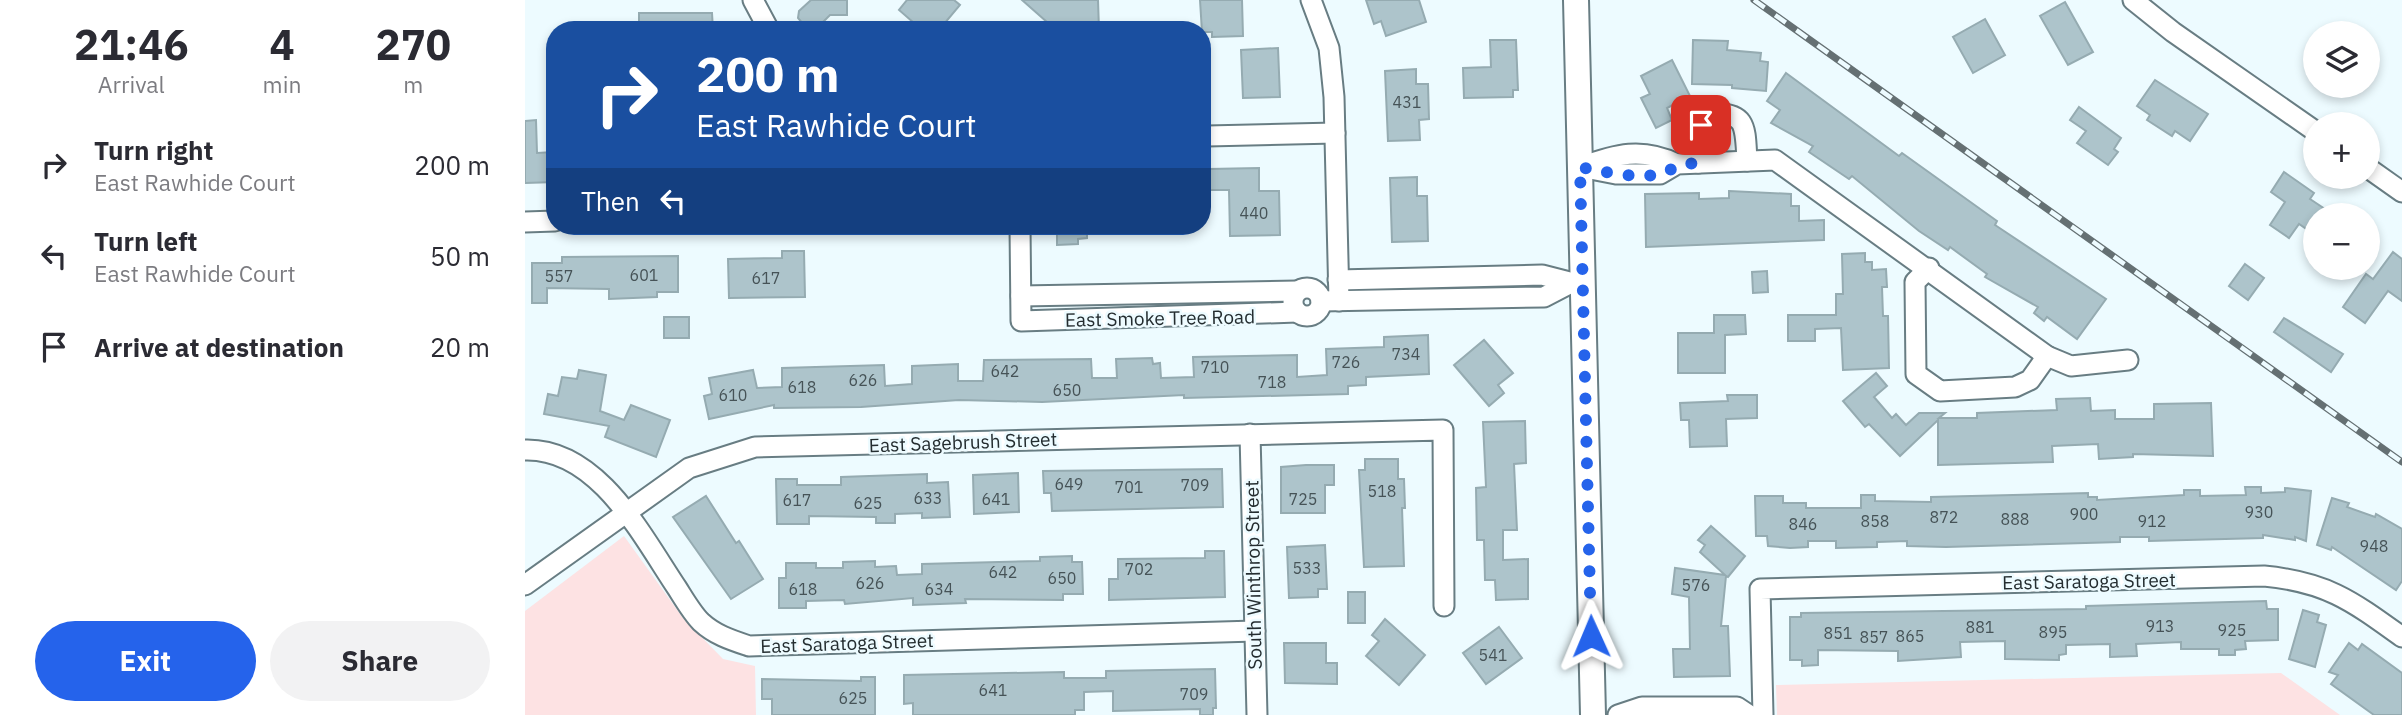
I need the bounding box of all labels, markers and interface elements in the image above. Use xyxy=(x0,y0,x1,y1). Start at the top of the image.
text: 21:46 xyxy=(74,17,189,72)
text: 4 xyxy=(269,17,295,72)
text: 270 xyxy=(375,17,451,72)
map controls xyxy=(2303,21,2380,280)
button: layers xyxy=(2303,21,2380,98)
text: 200 m xyxy=(696,42,840,105)
icon: right xyxy=(581,49,672,140)
text: Arrival xyxy=(98,69,165,99)
text: min xyxy=(263,69,301,99)
text: m xyxy=(403,69,423,99)
house number: 431 xyxy=(1393,92,1421,112)
pin xyxy=(1671,95,1731,155)
text: East Rawhide Court xyxy=(696,104,977,146)
icon: arrive xyxy=(1682,106,1720,144)
button: + xyxy=(2303,112,2380,189)
text: Turn right xyxy=(94,133,213,167)
icon: right xyxy=(35,146,73,184)
text: 200 m xyxy=(414,148,490,182)
text: East Rawhide Court xyxy=(94,167,296,197)
icon: left xyxy=(654,182,692,220)
text: Then xyxy=(581,184,640,218)
house number: 440 xyxy=(1240,203,1268,223)
button: − xyxy=(2303,203,2380,280)
text: Turn left xyxy=(94,224,197,258)
icon: left xyxy=(35,237,73,275)
text: 50 m xyxy=(430,239,490,273)
text: East Rawhide Court xyxy=(94,258,296,288)
house number: 601 xyxy=(630,265,658,285)
house number: 557 xyxy=(545,266,573,286)
house number: 617 xyxy=(752,268,780,288)
street label: East Smoke Tree Road xyxy=(1065,304,1255,332)
icon: arrive xyxy=(35,328,73,366)
text: Arrive at destination xyxy=(94,330,344,364)
text: 20 m xyxy=(430,330,490,364)
house number: 734 xyxy=(1392,344,1420,364)
house number: 726 xyxy=(1332,352,1360,372)
house number: 710 xyxy=(1201,357,1229,377)
house number: 642 xyxy=(991,361,1019,381)
house number: 626 xyxy=(849,370,877,390)
house number: 718 xyxy=(1258,372,1286,392)
house number: 618 xyxy=(788,377,816,397)
house number: 650 xyxy=(1053,380,1081,400)
house number: 610 xyxy=(719,385,747,405)
street label: East Sagebrush Street xyxy=(868,427,1058,457)
house number: 649 xyxy=(1055,474,1083,494)
house number: 709 xyxy=(1181,475,1209,495)
house number: 701 xyxy=(1115,477,1143,497)
street label: South Winthrop Street xyxy=(1239,480,1267,670)
house number: 518 xyxy=(1368,481,1396,501)
house number: 633 xyxy=(914,488,942,508)
house number: 641 xyxy=(982,489,1010,509)
house number: 725 xyxy=(1289,489,1317,509)
house number: 617 xyxy=(783,490,811,510)
house number: 625 xyxy=(854,493,882,513)
house number: 930 xyxy=(2245,502,2273,522)
house number: 900 xyxy=(2070,504,2098,524)
house number: 872 xyxy=(1930,507,1958,527)
house number: 888 xyxy=(2001,509,2029,529)
house number: 858 xyxy=(1861,511,1889,531)
house number: 912 xyxy=(2138,511,2166,531)
house number: 846 xyxy=(1789,514,1817,534)
house number: 948 xyxy=(2360,536,2388,556)
house number: 533 xyxy=(1293,558,1321,578)
house number: 702 xyxy=(1125,559,1153,579)
house number: 642 xyxy=(989,562,1017,582)
street label: East Saratoga Street xyxy=(2002,567,2176,595)
house number: 650 xyxy=(1048,568,1076,588)
house number: 626 xyxy=(856,573,884,593)
house number: 576 xyxy=(1682,575,1710,595)
house number: 618 xyxy=(789,579,817,599)
house number: 634 xyxy=(925,579,953,599)
position arrow xyxy=(1554,599,1628,673)
house number: 913 xyxy=(2146,616,2174,636)
house number: 881 xyxy=(1966,617,1994,637)
house number: 925 xyxy=(2218,620,2246,640)
button: Exit xyxy=(35,621,256,701)
button: Share xyxy=(270,621,490,701)
house number: 895 xyxy=(2039,622,2067,642)
house number: 851 xyxy=(1824,623,1852,643)
house number: 865 xyxy=(1896,626,1924,646)
house number: 857 xyxy=(1860,627,1888,647)
street label: East Saratoga Street xyxy=(760,628,934,658)
house number: 541 xyxy=(1479,645,1507,665)
house number: 641 xyxy=(979,680,1007,700)
house number: 709 xyxy=(1180,684,1208,704)
house number: 625 xyxy=(839,688,867,708)

